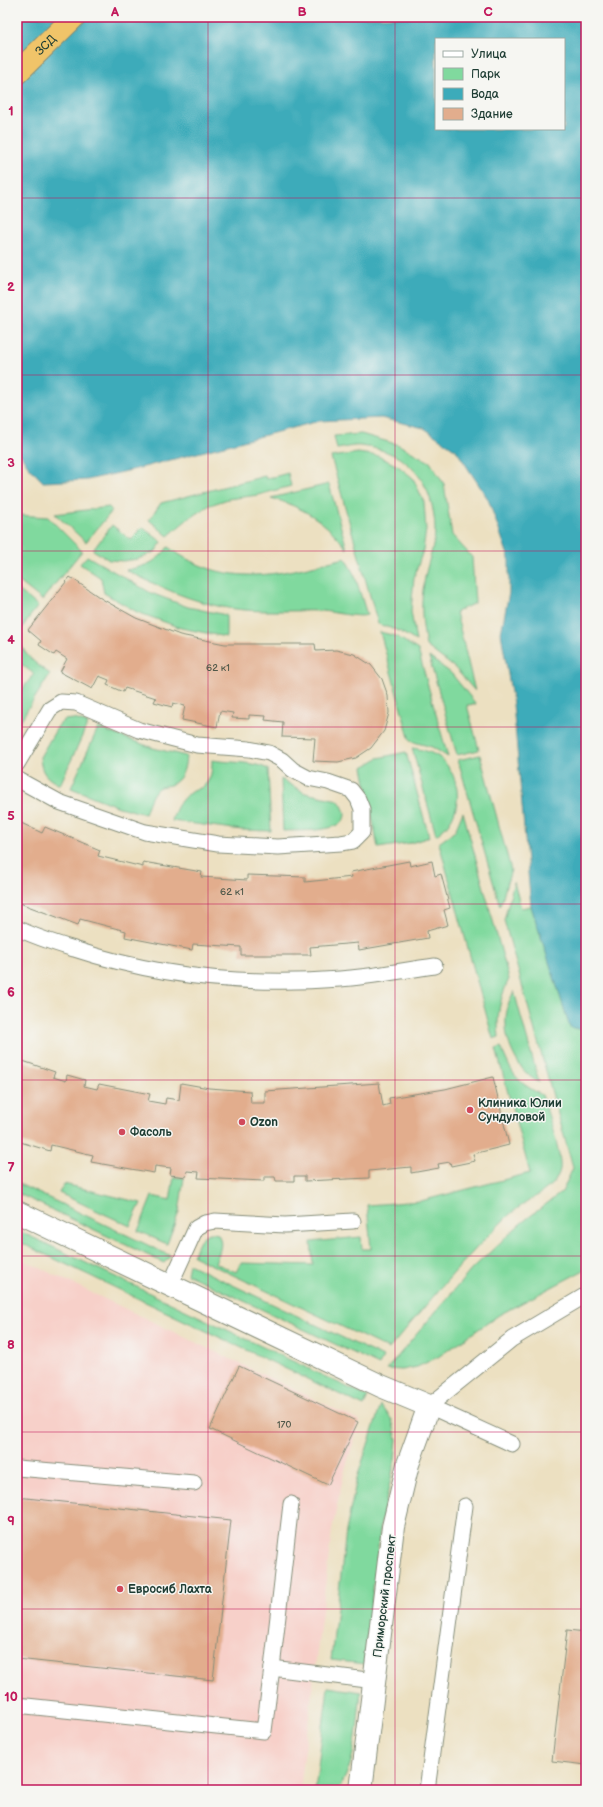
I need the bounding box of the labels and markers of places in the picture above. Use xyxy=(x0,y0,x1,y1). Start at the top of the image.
place label: Клиника Юлии Сундуловой xyxy=(478,1096,562,1125)
marker: Клиника Юлии Сундуловой xyxy=(465,1105,475,1115)
place label: Ozon xyxy=(250,1115,278,1130)
marker: Ozon xyxy=(237,1117,247,1127)
place label: Фасоль xyxy=(130,1125,172,1140)
marker: Фасоль xyxy=(117,1127,127,1137)
place label: Евросиб Лахта xyxy=(128,1582,213,1597)
marker: Евросиб Лахта xyxy=(115,1584,125,1594)

